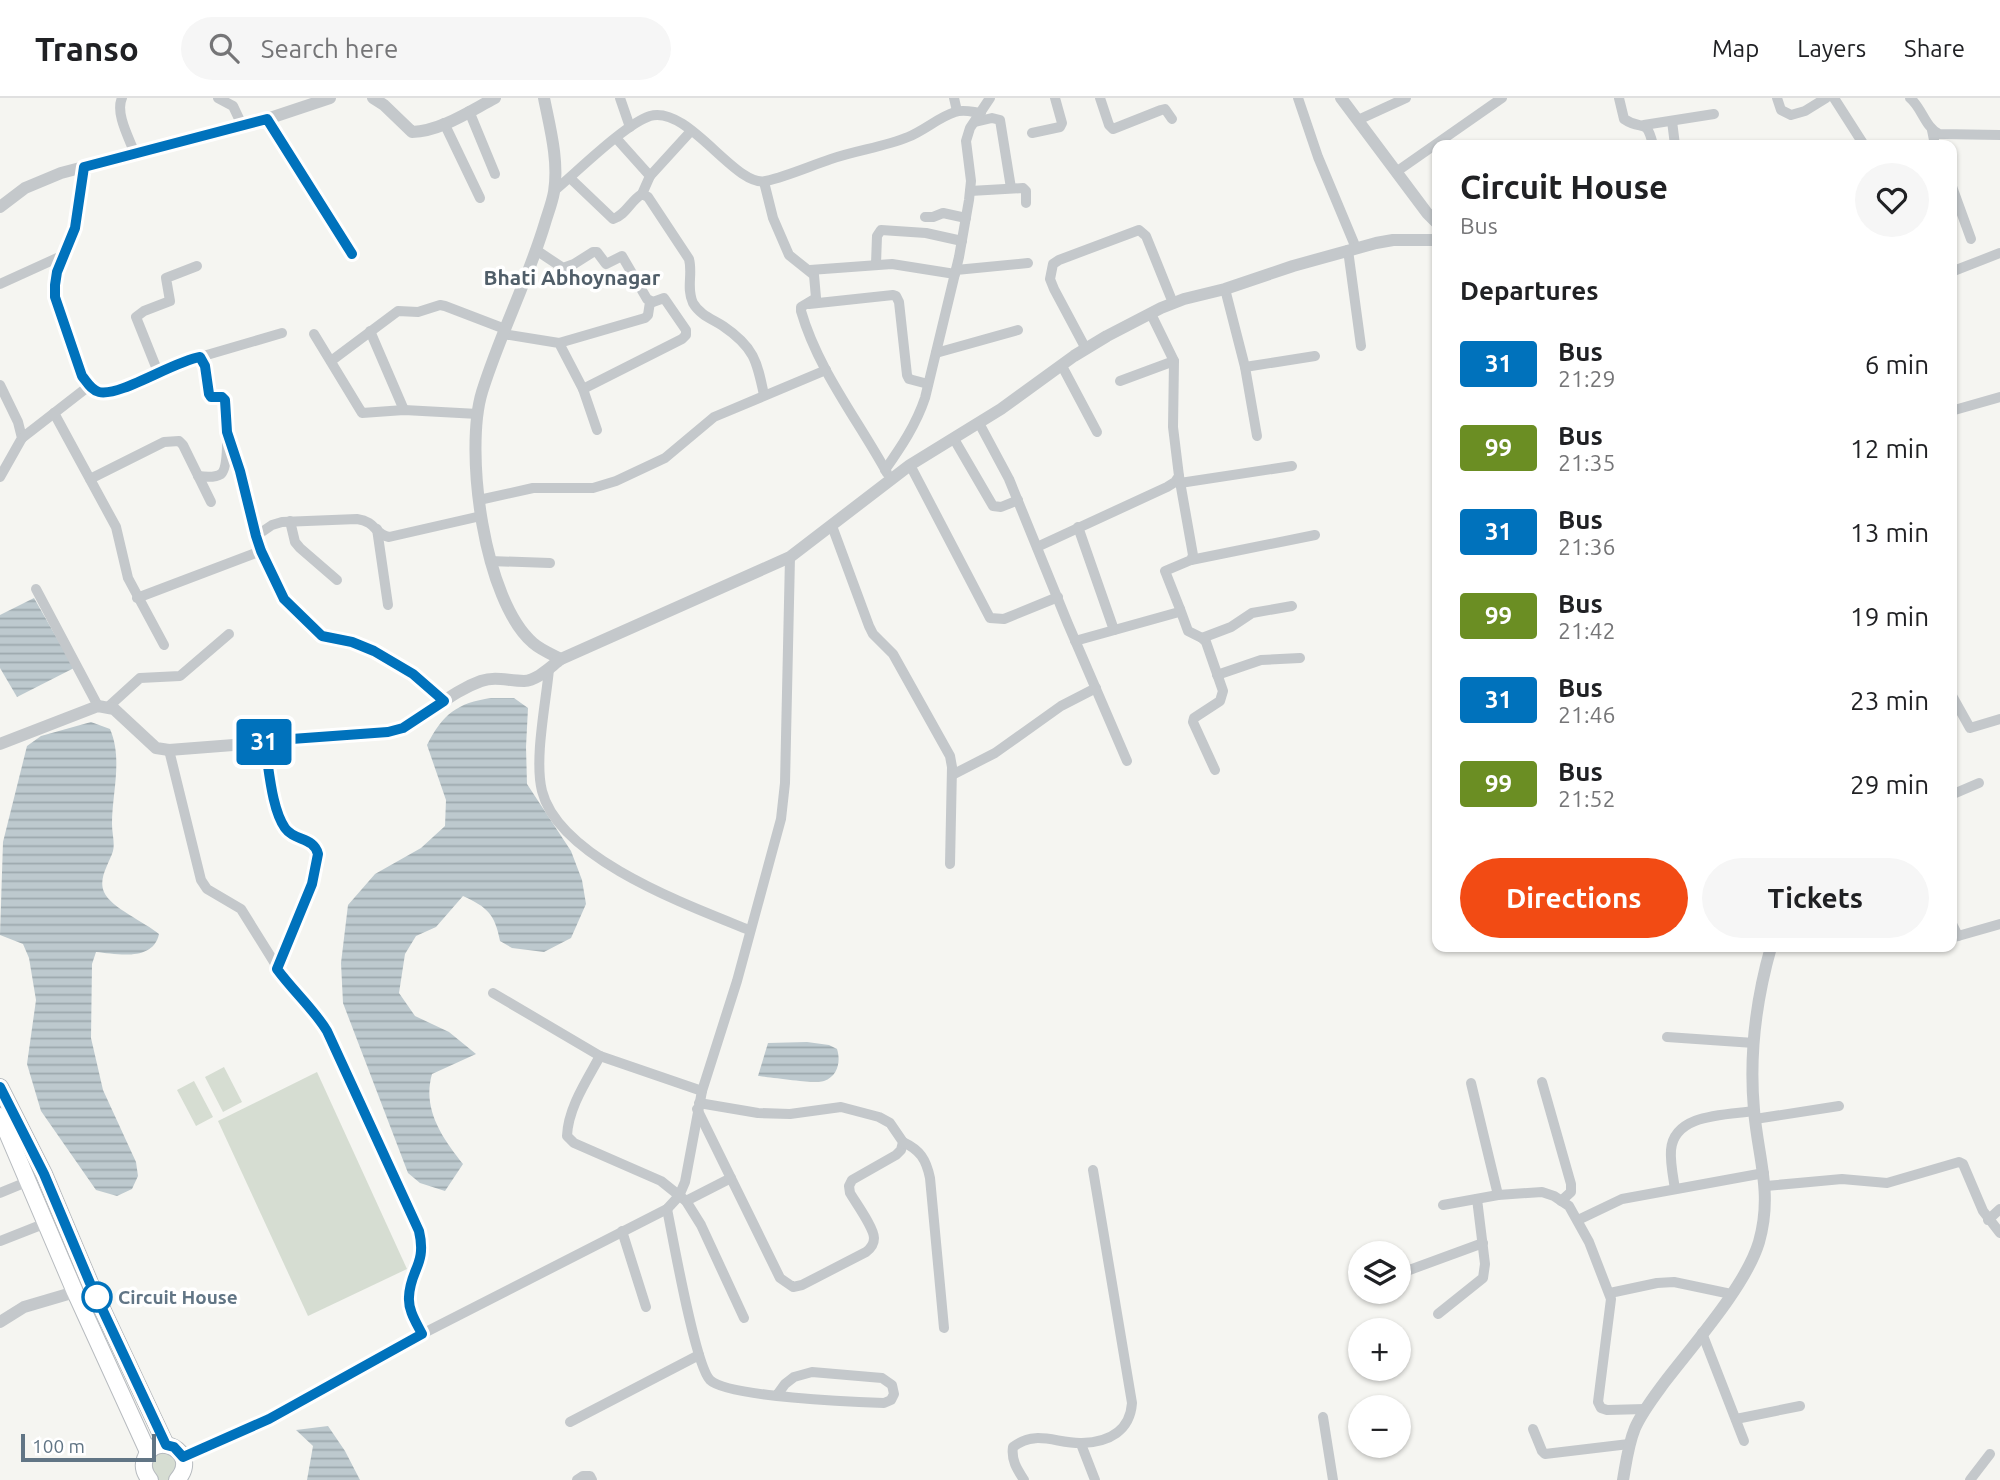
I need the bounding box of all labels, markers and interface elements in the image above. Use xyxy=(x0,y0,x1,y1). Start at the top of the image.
search box xyxy=(181,17,671,80)
icon: search xyxy=(205,29,243,67)
text: Transo xyxy=(35,30,139,67)
text: Search here xyxy=(261,34,398,63)
text: Map xyxy=(1712,35,1759,62)
text: Layers xyxy=(1797,35,1866,62)
text: Share xyxy=(1904,35,1965,62)
button: heart xyxy=(1855,163,1929,237)
text: Circuit House xyxy=(1460,168,1668,205)
text: Bus xyxy=(1460,213,1498,238)
district label: Bhati Abhoynagar xyxy=(484,265,661,289)
text: Departures xyxy=(1460,276,1598,305)
text: Bus xyxy=(1558,337,1603,366)
text: 31 xyxy=(1485,350,1512,377)
text: 6 min xyxy=(1865,350,1929,379)
text: 21:29 xyxy=(1558,366,1616,391)
text: Bus xyxy=(1558,421,1603,450)
text: 99 xyxy=(1485,434,1512,461)
text: 12 min xyxy=(1850,434,1929,463)
text: 21:35 xyxy=(1558,450,1616,475)
text: Bus xyxy=(1558,505,1603,534)
text: 31 xyxy=(1485,518,1512,545)
text: 13 min xyxy=(1850,518,1929,547)
text: 21:36 xyxy=(1558,534,1616,559)
text: Bus xyxy=(1558,589,1603,618)
text: 99 xyxy=(1485,602,1512,629)
text: 19 min xyxy=(1850,602,1929,631)
text: 21:42 xyxy=(1558,618,1616,643)
text: Bus xyxy=(1558,673,1603,702)
text: 31 xyxy=(1485,686,1512,713)
text: 23 min xyxy=(1850,686,1929,715)
text: 21:46 xyxy=(1558,702,1616,727)
line badge: 31 xyxy=(232,719,296,765)
text: 31 xyxy=(250,728,278,755)
text: Bus xyxy=(1558,757,1603,786)
text: 99 xyxy=(1485,770,1512,797)
text: 29 min xyxy=(1850,770,1929,799)
text: 21:52 xyxy=(1558,786,1616,811)
button: Directions xyxy=(1460,858,1688,938)
button: Tickets xyxy=(1702,858,1929,938)
map controls xyxy=(1348,1241,1411,1458)
button: layers xyxy=(1348,1241,1411,1304)
marker: Circuit House xyxy=(82,1282,112,1312)
place label: Circuit House xyxy=(118,1286,238,1308)
button: + xyxy=(1348,1318,1411,1381)
button: − xyxy=(1348,1395,1411,1458)
scale bar xyxy=(21,1431,156,1463)
text: 100 m xyxy=(32,1435,85,1457)

